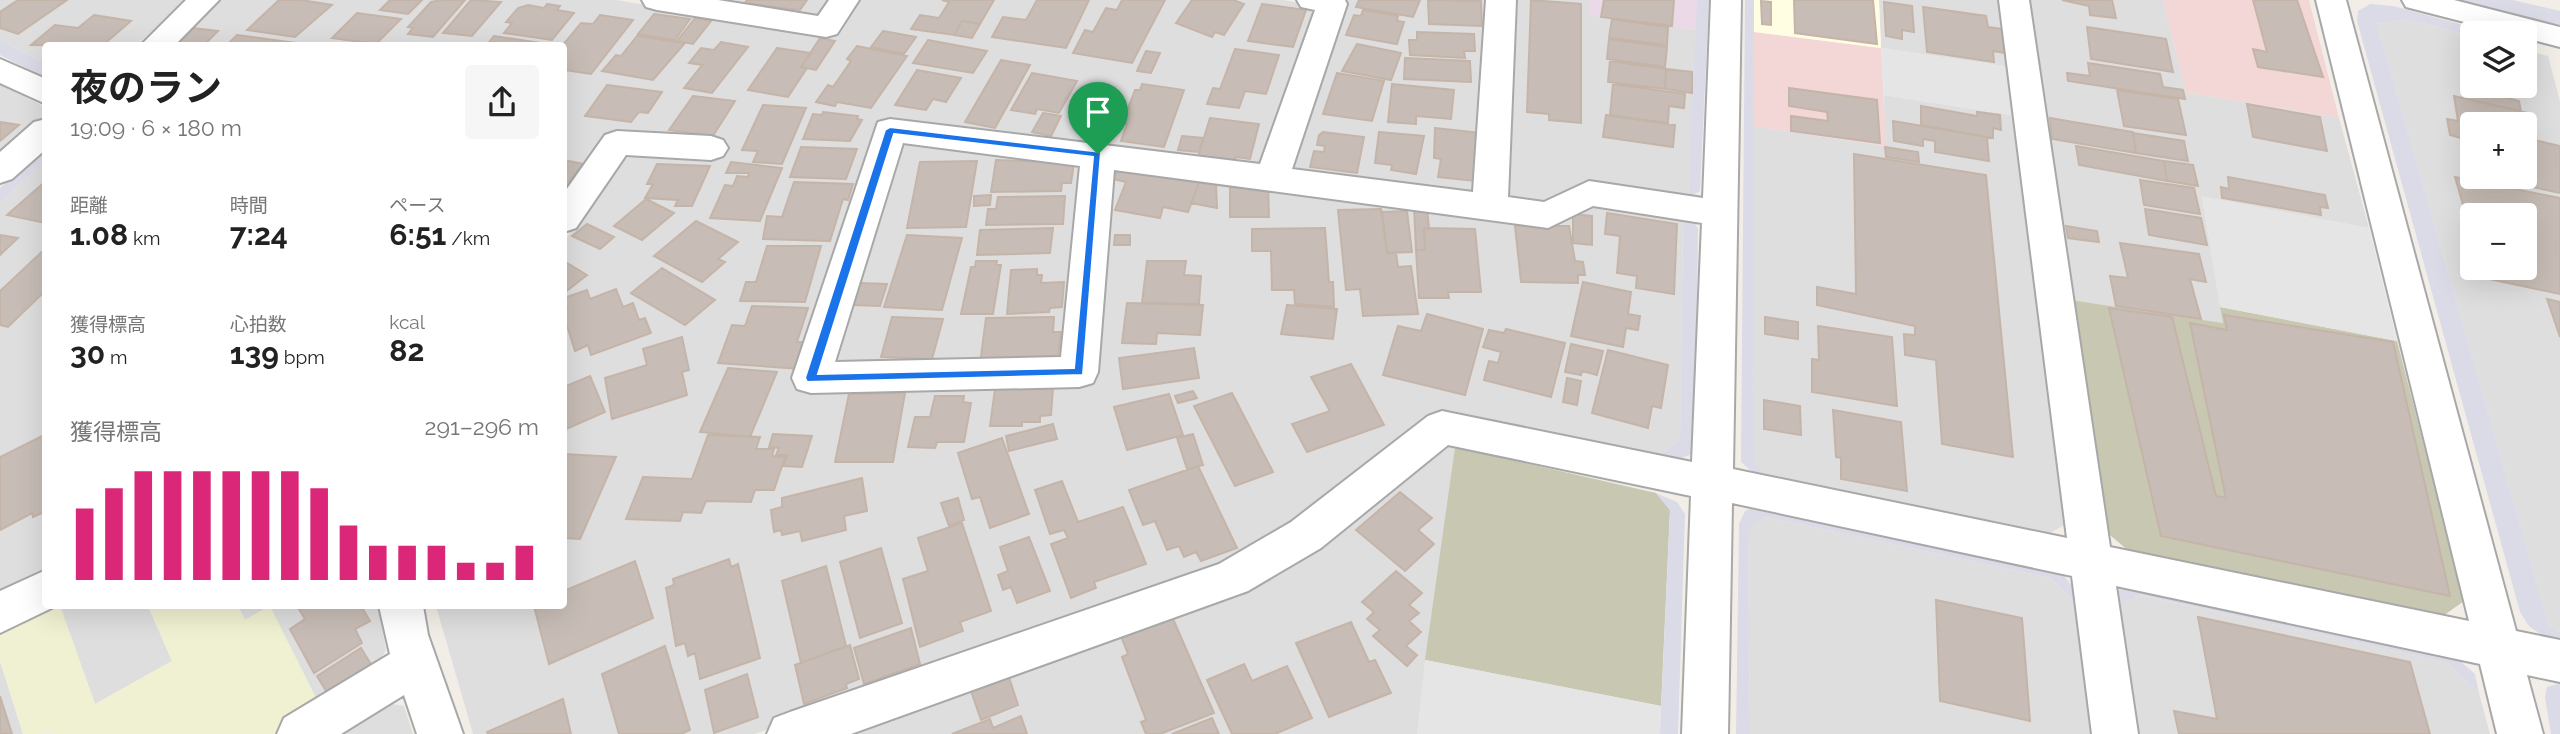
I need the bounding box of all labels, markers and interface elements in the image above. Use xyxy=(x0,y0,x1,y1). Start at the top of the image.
map controls xyxy=(2460,21,2537,280)
button: layers xyxy=(2460,21,2537,98)
text: 夜のラン xyxy=(70,65,222,110)
button: share xyxy=(465,65,539,139)
pin xyxy=(1068,82,1128,154)
icon: arrive xyxy=(1079,93,1117,131)
button: + xyxy=(2460,112,2537,189)
text: 19:09 · 6 × 180 m xyxy=(70,114,242,141)
text: 距離 xyxy=(70,194,108,216)
text: 時間 xyxy=(230,194,268,216)
text: ペース xyxy=(389,194,445,216)
button: − xyxy=(2460,203,2537,280)
text: 1.08 xyxy=(70,217,128,252)
text: 7:24 xyxy=(230,217,288,252)
text: 6:51 xyxy=(389,217,446,252)
text: km xyxy=(128,227,161,249)
text: /km xyxy=(446,227,490,249)
text: kcal xyxy=(389,311,425,333)
text: 獲得標高 xyxy=(70,313,146,335)
text: 心拍数 xyxy=(230,313,287,335)
text: 82 xyxy=(389,333,424,368)
text: 30 xyxy=(70,336,105,371)
text: 139 xyxy=(230,336,279,371)
text: m xyxy=(105,346,127,368)
text: bpm xyxy=(279,346,325,368)
text: 291–296 m xyxy=(425,413,539,440)
text: 獲得標高 xyxy=(70,418,162,445)

